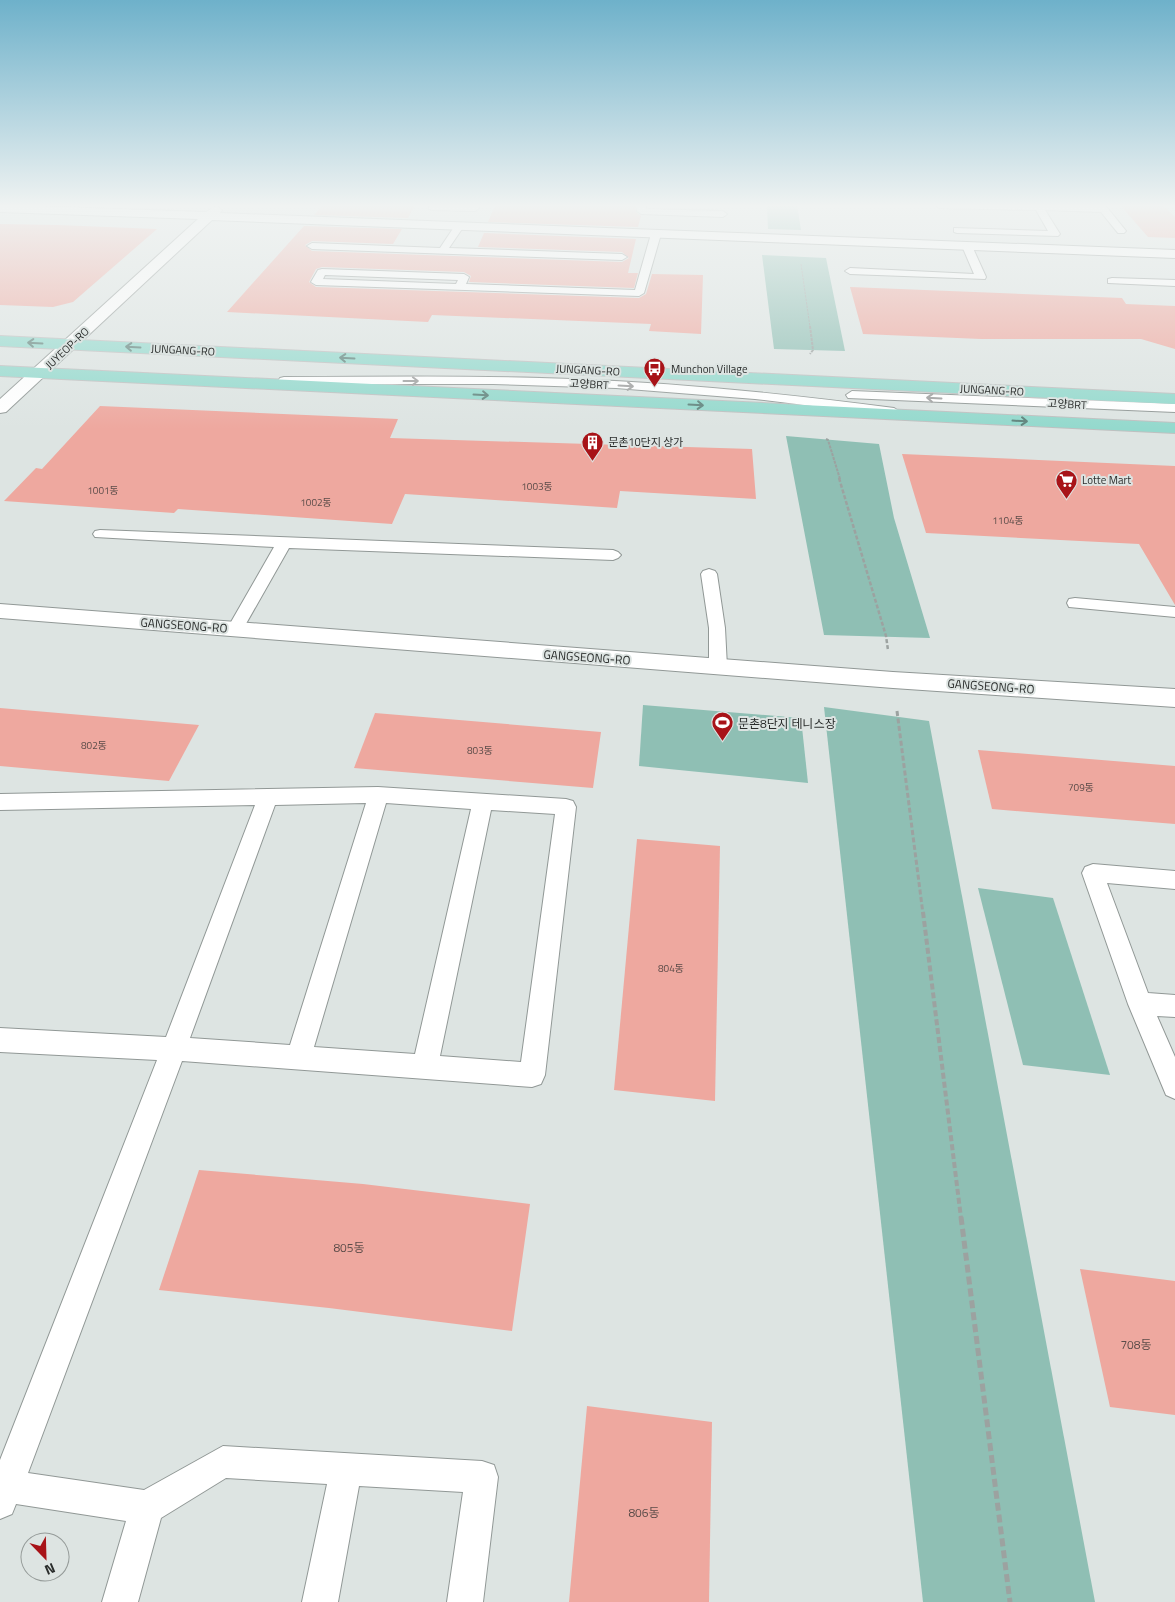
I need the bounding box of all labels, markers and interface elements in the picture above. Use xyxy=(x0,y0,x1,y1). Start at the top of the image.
street label: JUYEOP-RO xyxy=(42,323,92,373)
one-way arrow xyxy=(27,338,43,347)
street label: JUNGANG-RO xyxy=(151,340,215,360)
one-way arrow xyxy=(125,343,141,352)
one-way arrow xyxy=(340,353,356,363)
bus stop icon: Munchon Village xyxy=(643,357,667,388)
street label: JUNGANG-RO xyxy=(556,360,620,380)
place label: Munchon Village xyxy=(671,361,748,377)
street label: 고양BRT xyxy=(569,375,609,393)
one-way arrow xyxy=(402,376,419,386)
street label: JUNGANG-RO xyxy=(960,380,1024,400)
one-way arrow xyxy=(618,382,634,391)
one-way arrow xyxy=(473,390,489,399)
one-way arrow xyxy=(926,393,942,402)
street label: 고양BRT xyxy=(1047,395,1087,413)
one-way arrow xyxy=(687,401,703,410)
one-way arrow xyxy=(1011,416,1027,425)
building icon: 문촌10단지 상가 xyxy=(580,430,604,461)
place label: 문촌10단지 상가 xyxy=(608,434,683,450)
supermarket icon: Lotte Mart xyxy=(1054,468,1078,499)
place label: Lotte Mart xyxy=(1082,472,1131,488)
house number: 1003동 xyxy=(521,479,553,494)
house number: 1001동 xyxy=(87,483,119,498)
house number: 1002동 xyxy=(300,495,332,510)
house number: 1104동 xyxy=(992,513,1024,528)
street label: GANGSEONG-RO xyxy=(140,612,228,638)
street label: GANGSEONG-RO xyxy=(543,644,631,670)
street label: GANGSEONG-RO xyxy=(947,673,1035,699)
sports icon: 문촌8단지 테니스장 xyxy=(710,711,734,742)
place label: 문촌8단지 테니스장 xyxy=(738,714,836,733)
house number: 802동 xyxy=(81,738,107,753)
house number: 803동 xyxy=(467,743,493,758)
house number: 709동 xyxy=(1068,780,1094,795)
house number: 804동 xyxy=(658,961,684,976)
house number: 805동 xyxy=(333,1238,365,1257)
house number: 708동 xyxy=(1120,1335,1152,1354)
house number: 806동 xyxy=(628,1503,660,1522)
north arrow xyxy=(20,1532,70,1582)
text: N xyxy=(42,1558,59,1581)

